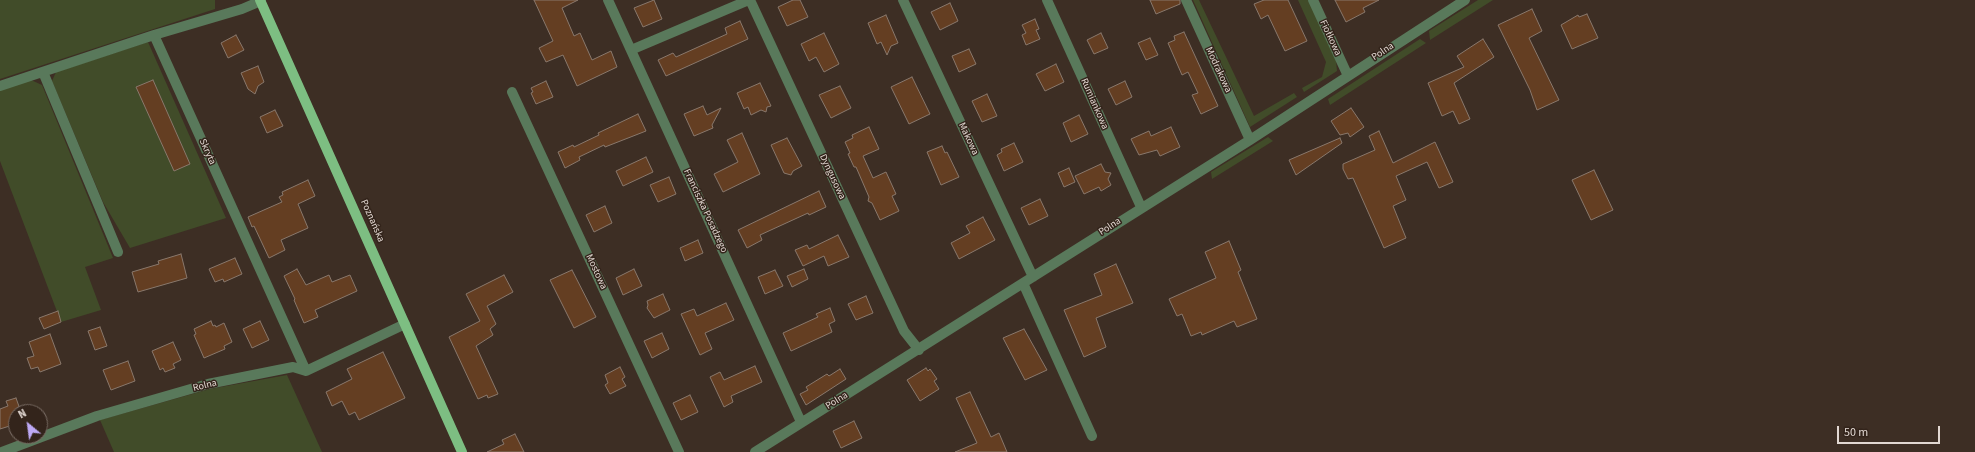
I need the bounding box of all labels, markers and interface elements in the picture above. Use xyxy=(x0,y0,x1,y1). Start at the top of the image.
street label: Fiołkowa xyxy=(1317,18,1343,58)
street label: Polna xyxy=(1370,40,1396,64)
street label: Modrakowa xyxy=(1202,45,1234,95)
street label: Rumiankowa xyxy=(1077,77,1111,131)
street label: Makowa xyxy=(955,121,981,157)
street label: Skryta xyxy=(196,137,218,167)
street label: Dyngusowa xyxy=(816,152,848,202)
street label: Franciszka Posadzego xyxy=(680,167,730,255)
street label: Poznańska xyxy=(357,198,387,244)
street label: Polna xyxy=(1097,215,1123,239)
street label: Mostowa xyxy=(583,253,609,291)
street label: Rolna xyxy=(192,377,218,395)
street label: Polna xyxy=(824,390,850,412)
north arrow xyxy=(8,404,48,444)
text: N xyxy=(16,406,29,422)
scale bar xyxy=(1839,418,1942,444)
text: 50 m xyxy=(1844,424,1868,441)

